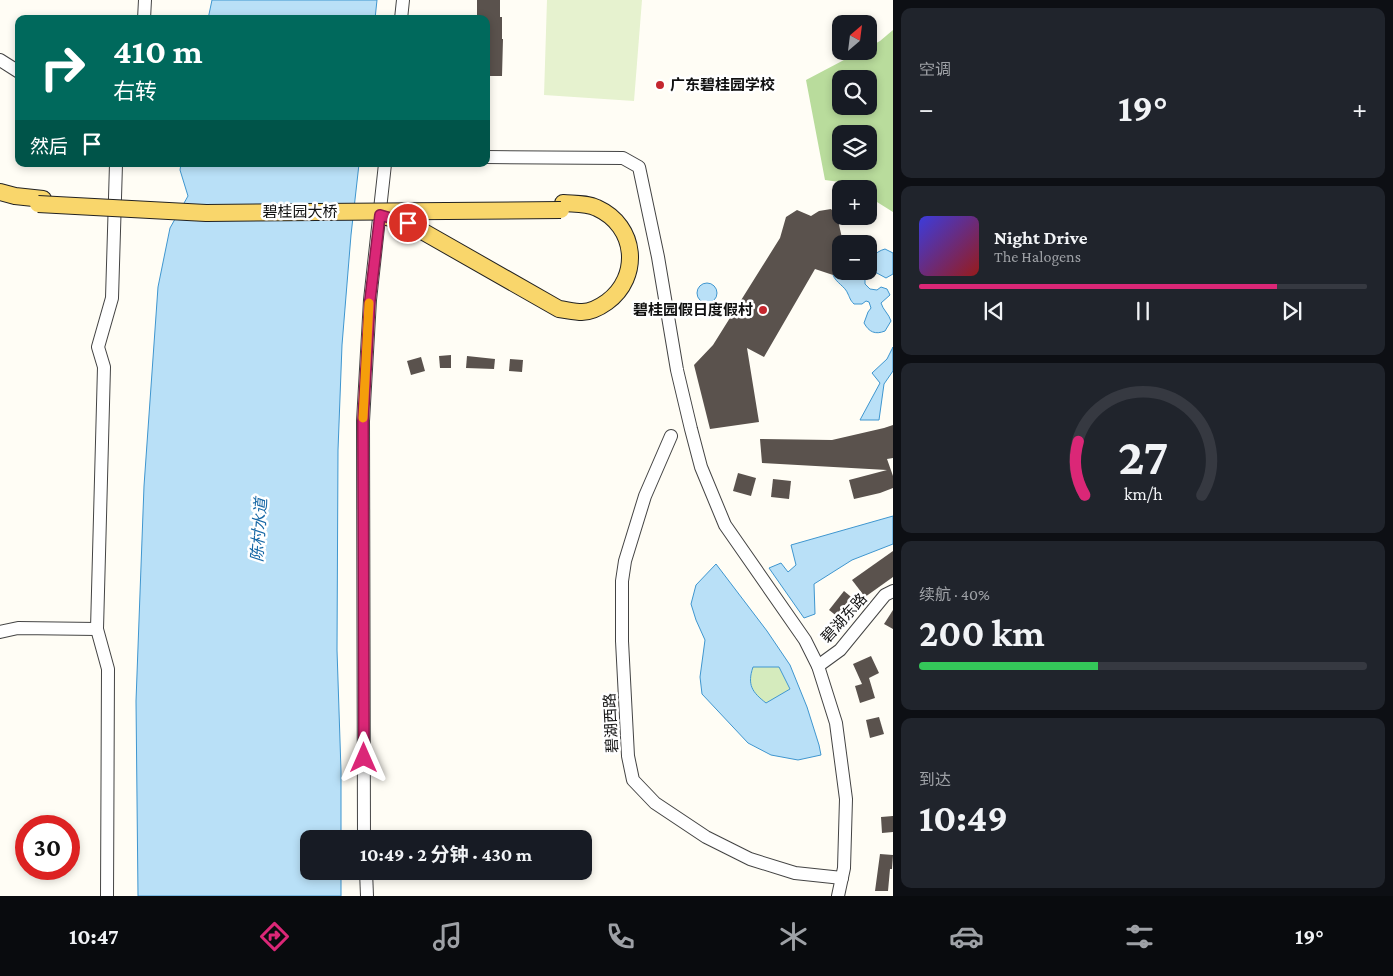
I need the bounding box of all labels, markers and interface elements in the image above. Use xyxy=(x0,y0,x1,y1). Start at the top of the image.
north arrow xyxy=(832,15,878,60)
map controls xyxy=(832,15,877,280)
text: 410 m xyxy=(113,32,203,71)
icon: right xyxy=(30,35,95,100)
text: 空调 xyxy=(919,61,951,78)
button: search xyxy=(832,70,877,115)
place label: 广东碧桂园学校 xyxy=(670,76,775,93)
text: 右转 xyxy=(113,79,157,104)
marker: 广东碧桂园学校 xyxy=(654,79,666,91)
text: 19° xyxy=(1118,87,1168,129)
text: − xyxy=(919,93,934,124)
text: + xyxy=(1352,93,1367,124)
button: layers xyxy=(832,125,877,170)
icon: arrive xyxy=(78,130,106,158)
text: 然后 xyxy=(30,136,68,157)
button: + xyxy=(832,180,877,225)
pin xyxy=(387,202,429,244)
street label: 碧桂园大桥 xyxy=(262,204,338,220)
icon: arrive xyxy=(394,209,422,237)
text: Night Drive xyxy=(994,227,1087,248)
button: − xyxy=(832,235,877,280)
text: The Halogens xyxy=(994,248,1081,265)
icon: previous xyxy=(980,297,1008,325)
icon: pause xyxy=(1129,297,1157,325)
icon: next xyxy=(1278,297,1306,325)
place label: 碧桂园假日度假村 xyxy=(633,301,753,318)
marker: 碧桂园假日度假村 xyxy=(757,304,769,316)
text: 27 xyxy=(1118,427,1168,485)
text: km/h xyxy=(1124,484,1163,504)
water label: 陈村水道 xyxy=(248,495,270,563)
text: 续航 · 40% xyxy=(919,586,990,603)
street label: 碧湖东路 xyxy=(818,590,870,646)
text: 200 km xyxy=(919,612,1045,654)
street label: 碧湖西路 xyxy=(601,693,621,753)
position arrow xyxy=(337,731,389,783)
text: 到达 xyxy=(919,771,951,788)
text: 10:49 xyxy=(919,797,1008,839)
speed limit sign: 30 xyxy=(15,815,80,880)
text: 10:49 · 2 分钟 · 430 m xyxy=(360,844,532,865)
icon: directions xyxy=(257,919,292,954)
icon: music xyxy=(430,919,465,954)
icon: phone xyxy=(603,919,638,954)
icon: climate xyxy=(776,919,811,954)
icon: car xyxy=(949,919,984,954)
icon: filters xyxy=(1122,919,1157,954)
text: 10:47 xyxy=(69,924,119,949)
text: 19° xyxy=(1295,924,1324,949)

